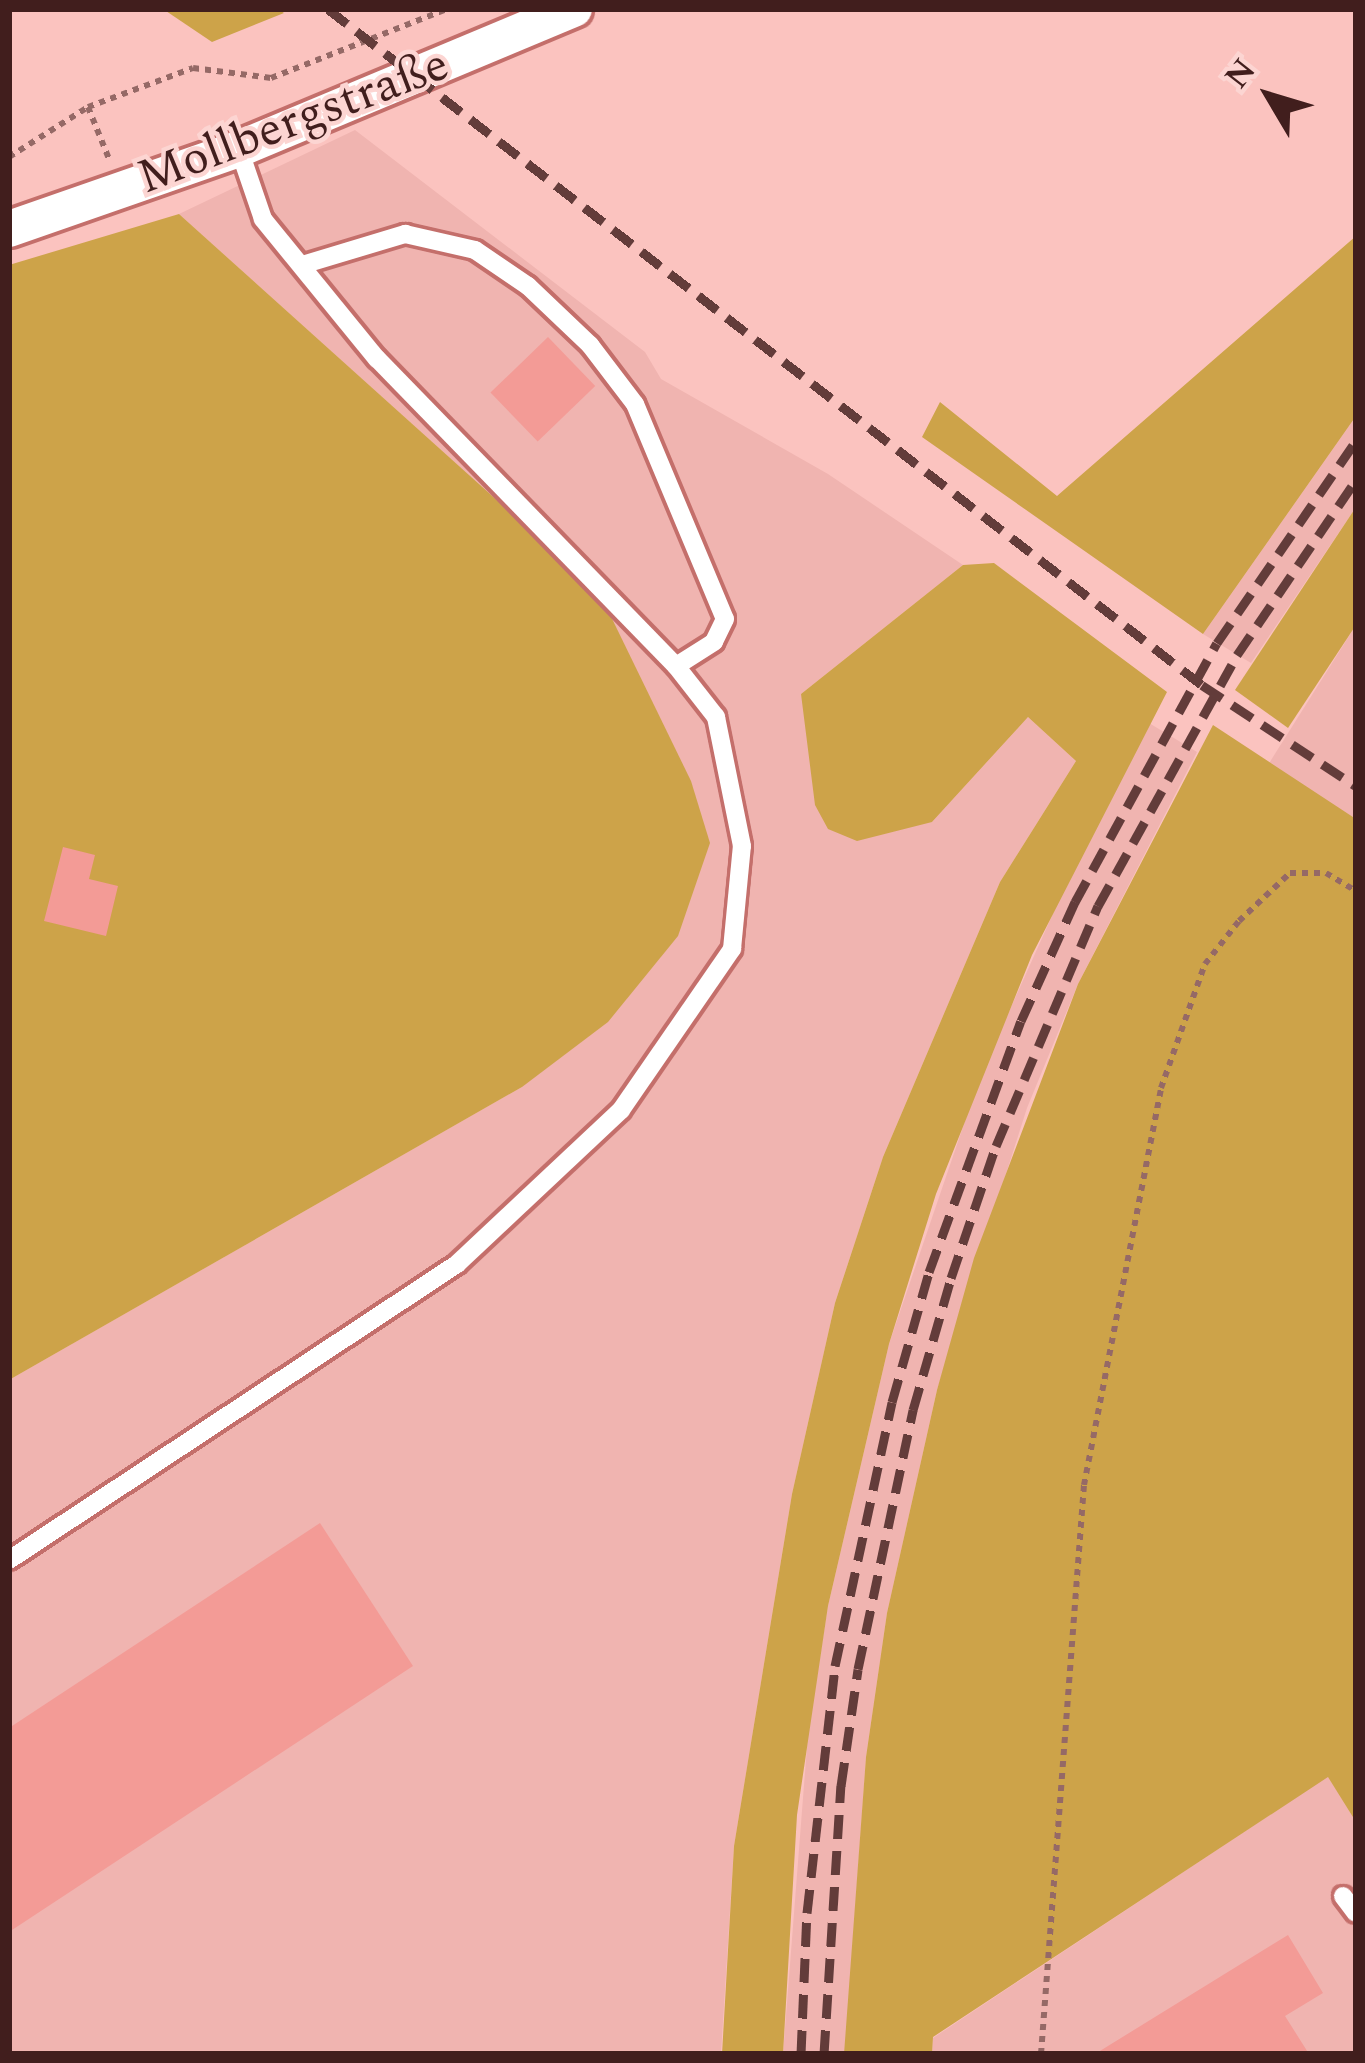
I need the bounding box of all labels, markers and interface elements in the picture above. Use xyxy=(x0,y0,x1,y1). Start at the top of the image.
street label: Mollbergstraße xyxy=(129,35,457,207)
north arrow xyxy=(1209,36,1329,156)
text: N xyxy=(1213,48,1269,100)

